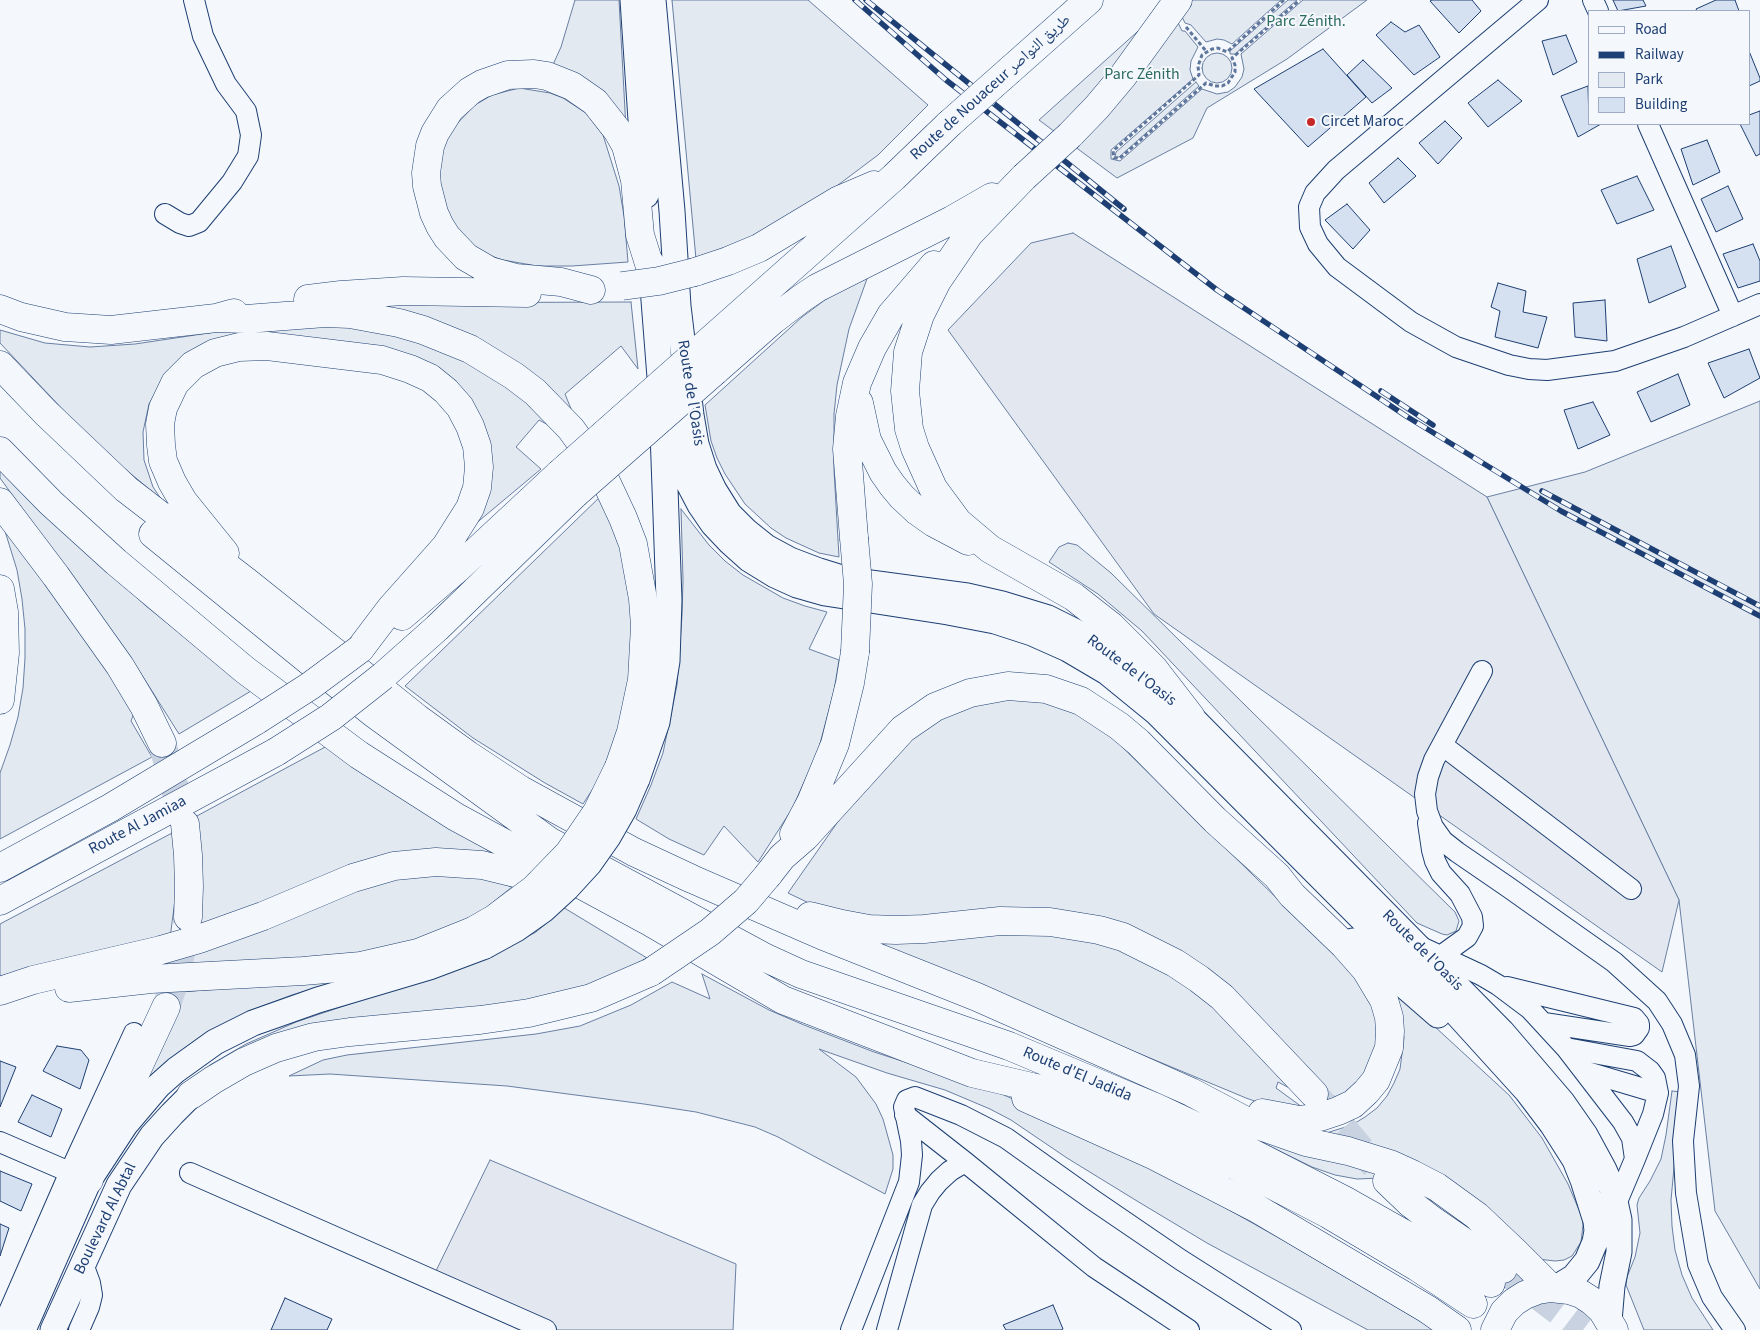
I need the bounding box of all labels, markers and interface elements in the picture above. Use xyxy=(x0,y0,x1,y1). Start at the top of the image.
legend xyxy=(1588,10,1750,125)
street label: Route de Nouaceur طريق النواصر xyxy=(907,11,1075,165)
park label: Parc Zénith. xyxy=(1266,12,1346,32)
text: Road xyxy=(1635,19,1667,40)
text: Railway xyxy=(1635,44,1684,65)
park label: Parc Zénith xyxy=(1104,65,1180,85)
text: Park xyxy=(1635,69,1663,90)
text: Building xyxy=(1635,94,1687,115)
place label: Circet Maroc xyxy=(1321,112,1404,132)
marker: Circet Maroc xyxy=(1305,116,1317,128)
street label: Route de l'Oasis xyxy=(672,339,708,447)
street label: Route de l'Oasis xyxy=(1083,631,1179,711)
street label: Route Al Jamiaa xyxy=(86,792,190,860)
street label: Route de l'Oasis xyxy=(1377,906,1467,996)
street label: Route d'El Jadida xyxy=(1020,1043,1134,1107)
street label: Boulevard Al Abtal xyxy=(71,1160,141,1278)

